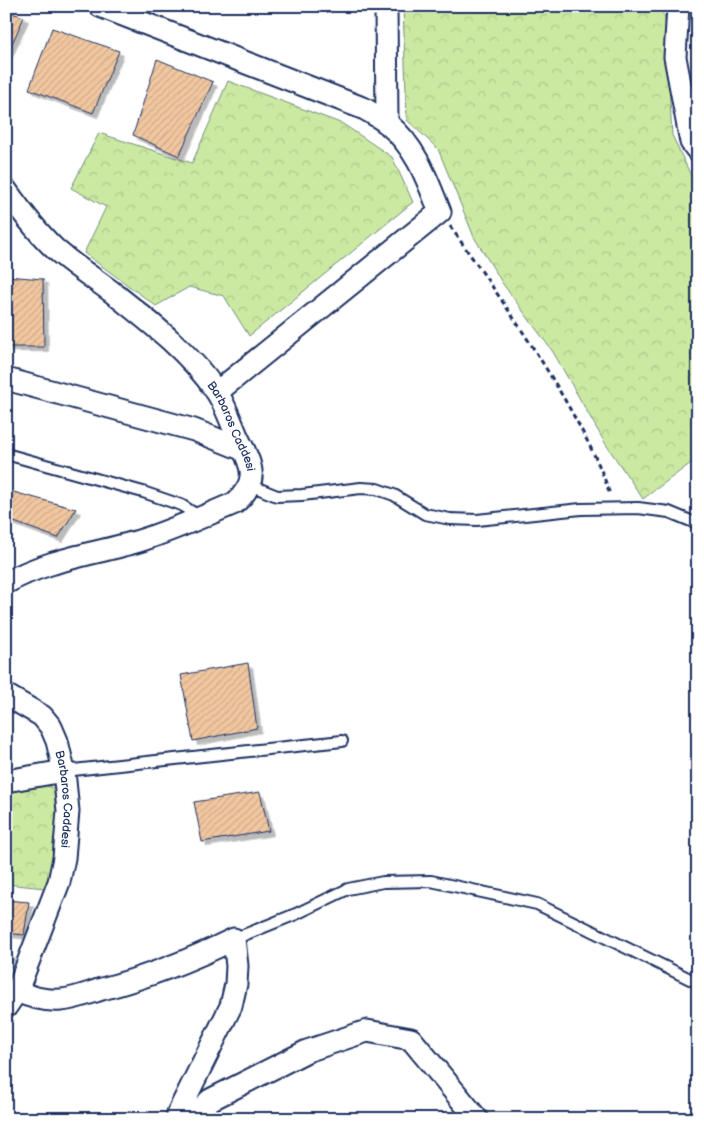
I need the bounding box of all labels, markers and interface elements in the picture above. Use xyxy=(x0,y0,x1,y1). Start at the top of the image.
street label: Barbaros Caddesi xyxy=(204,378,259,472)
street label: Barbaros Caddesi xyxy=(52,749,76,849)

